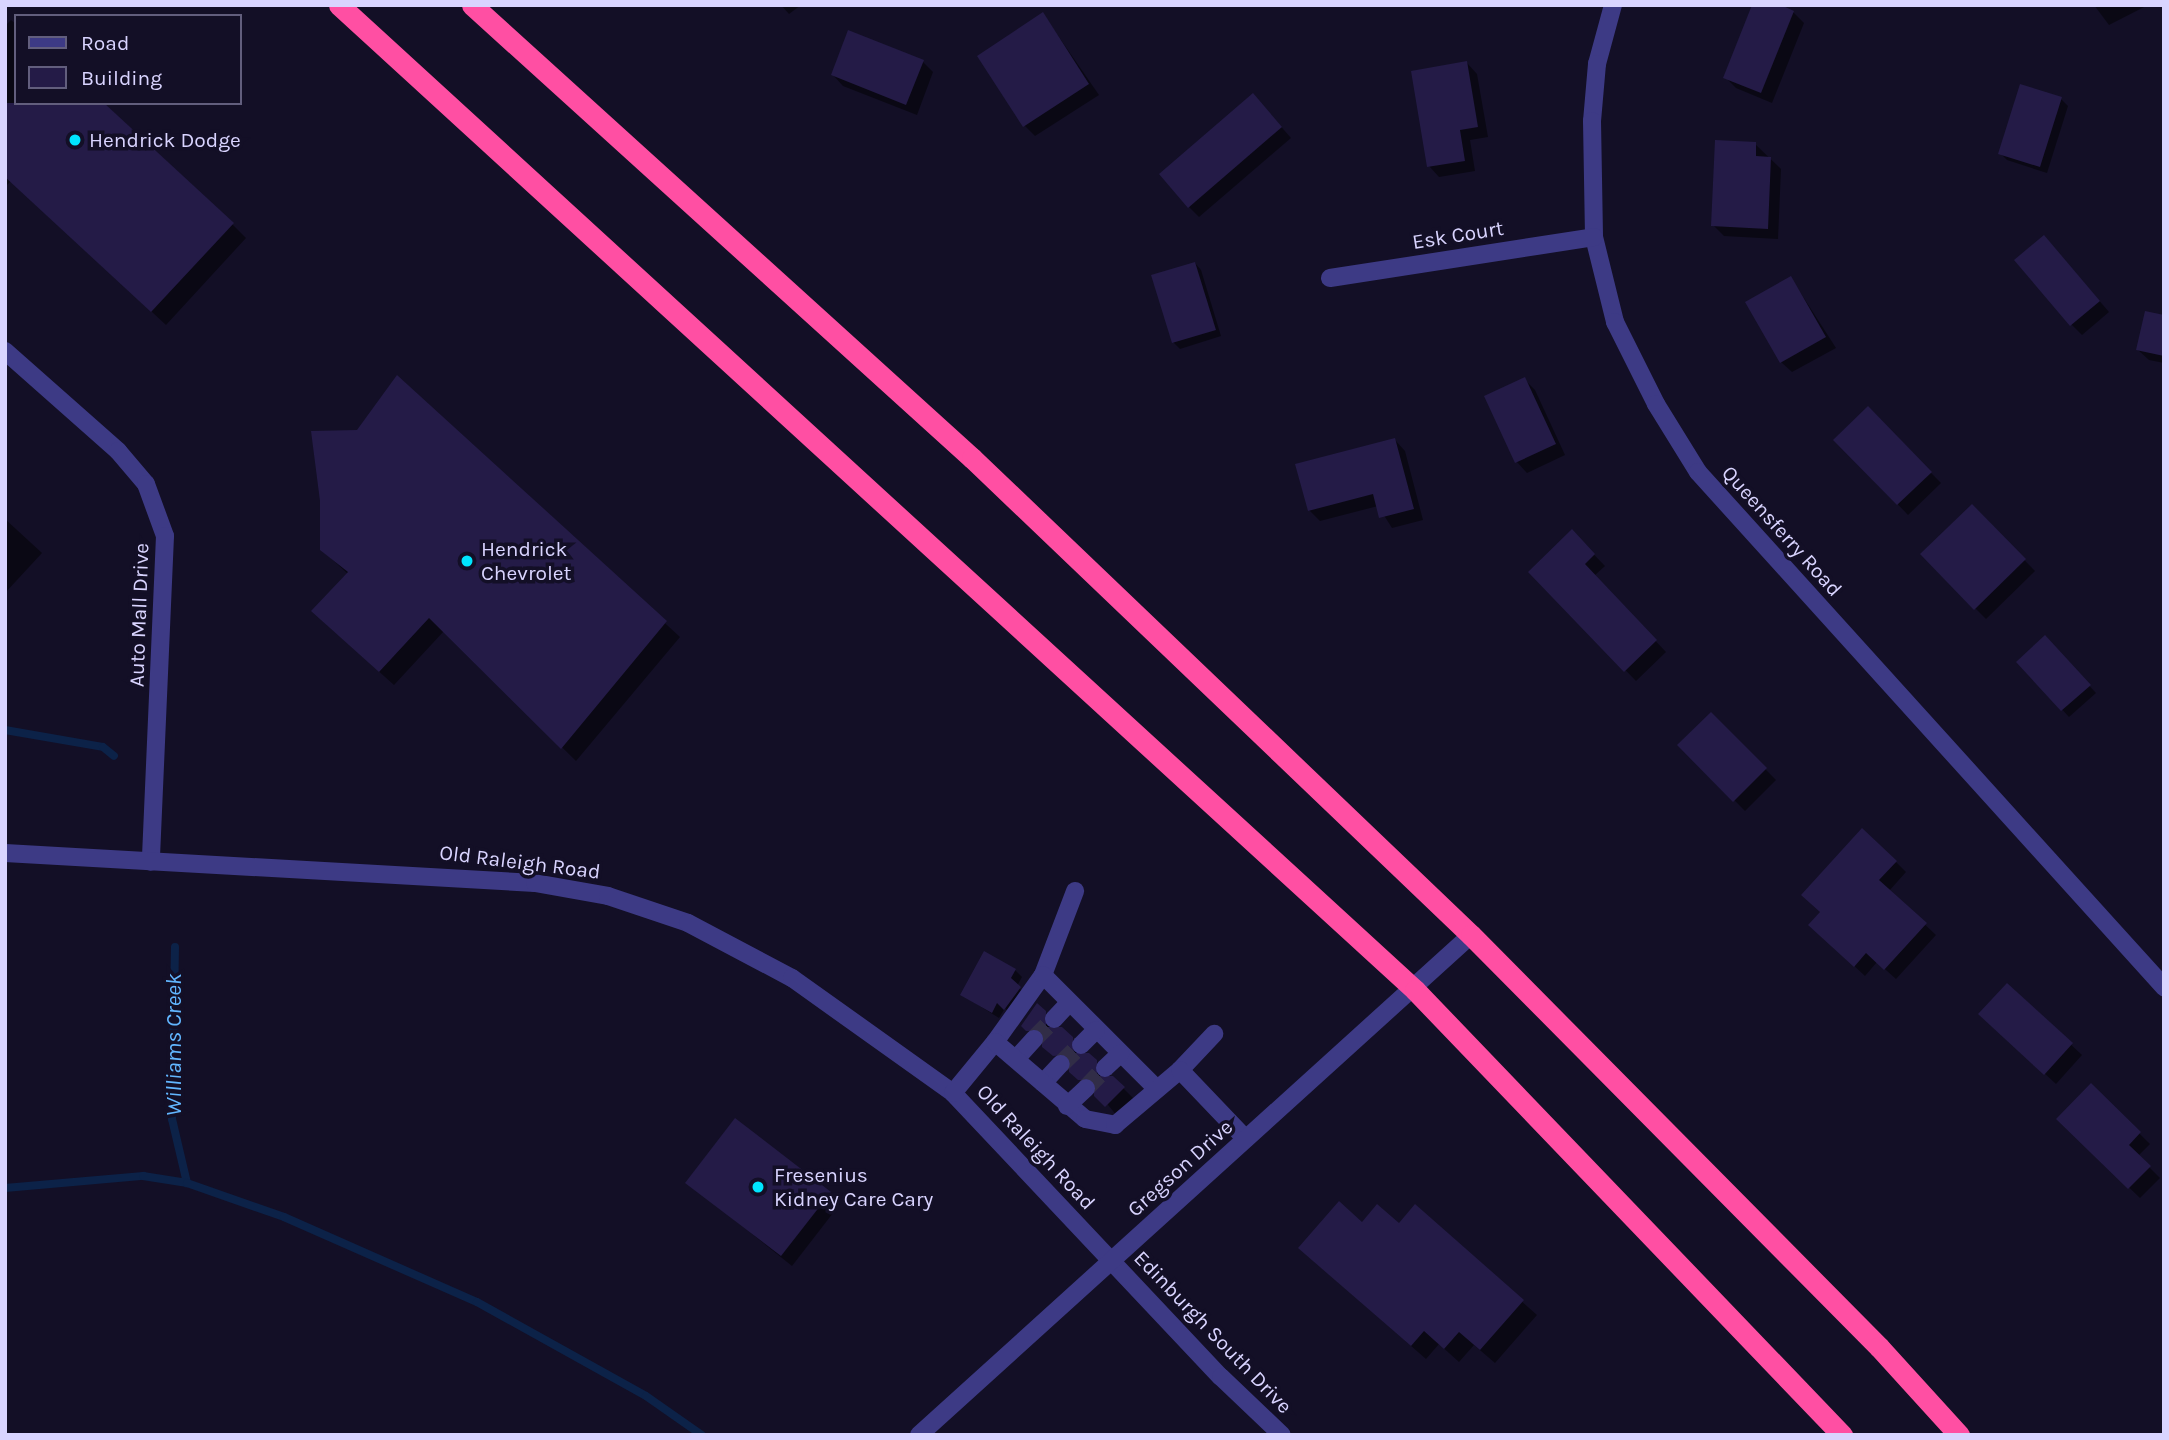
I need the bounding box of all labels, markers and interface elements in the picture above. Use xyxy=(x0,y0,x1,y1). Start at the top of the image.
legend xyxy=(14,14,242,105)
text: Road xyxy=(81,31,129,55)
text: Building xyxy=(81,66,162,90)
place label: Hendrick Dodge xyxy=(89,127,241,153)
marker: Hendrick Dodge xyxy=(67,132,83,148)
street label: Esk Court xyxy=(1410,215,1506,255)
street label: Queensferry Road xyxy=(1717,460,1847,602)
place label: Hendrick Chevrolet xyxy=(481,536,572,586)
street label: Auto Mall Drive xyxy=(124,542,154,688)
marker: Hendrick Chevrolet xyxy=(459,553,475,569)
street label: Old Raleigh Road xyxy=(438,840,602,884)
water label: Williams Creek xyxy=(160,974,188,1116)
street label: Old Raleigh Road xyxy=(972,1079,1100,1215)
street label: Gregson Drive xyxy=(1122,1114,1238,1222)
place label: Fresenius Kidney Care Cary xyxy=(774,1162,933,1212)
marker: Fresenius Kidney Care Cary xyxy=(748,1177,768,1197)
street label: Edinburgh South Drive xyxy=(1129,1245,1297,1419)

